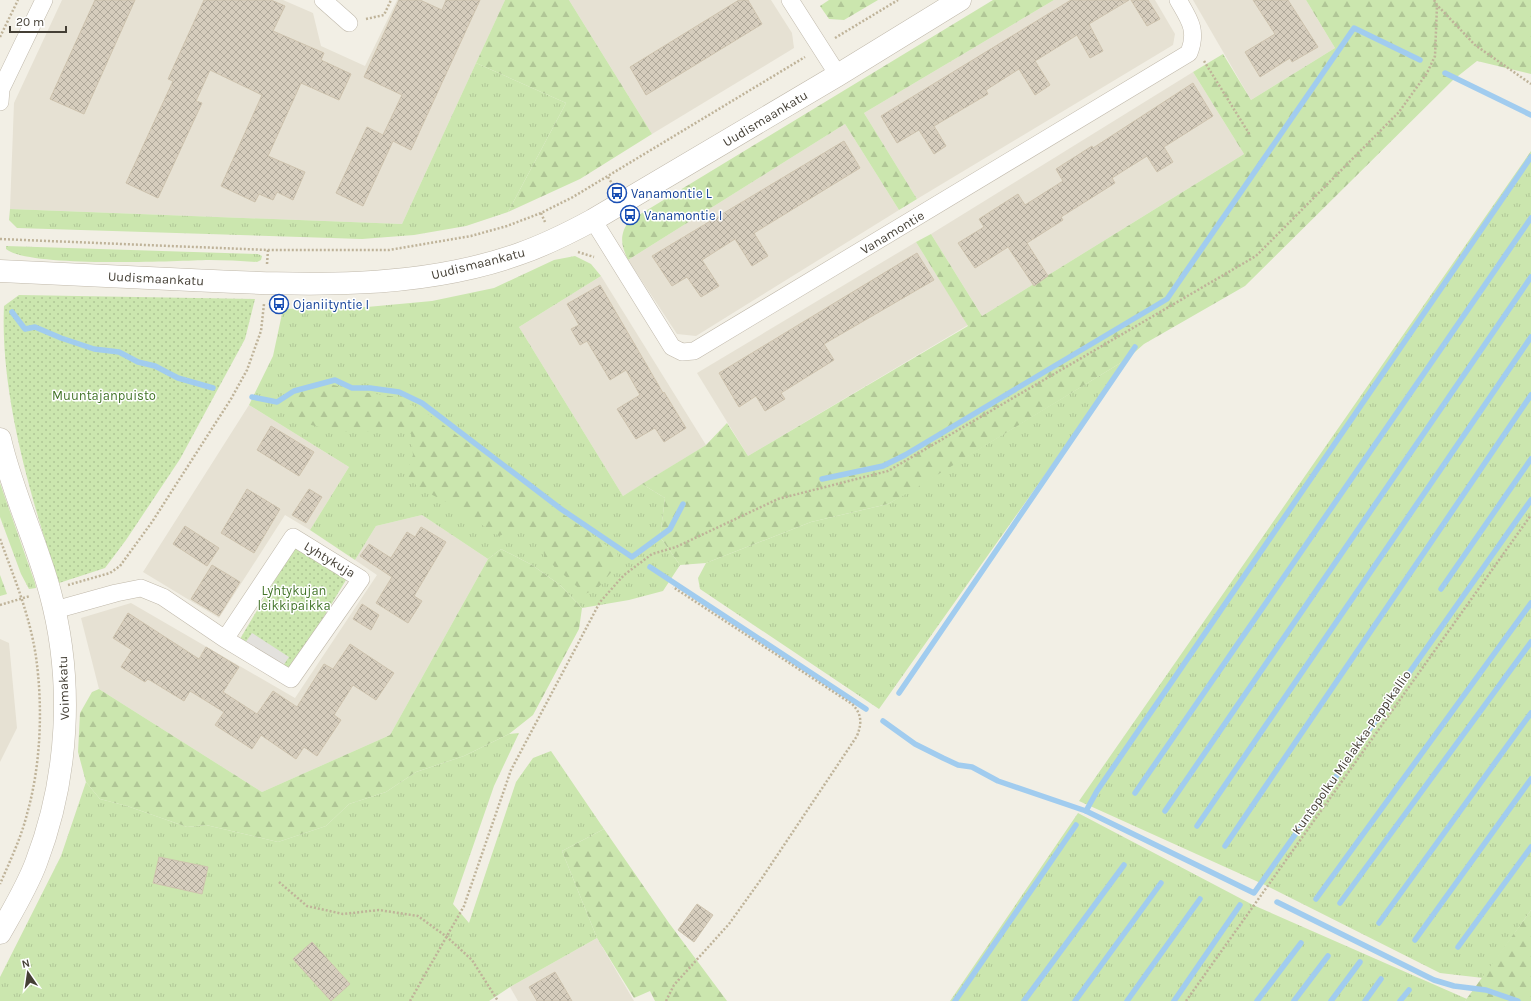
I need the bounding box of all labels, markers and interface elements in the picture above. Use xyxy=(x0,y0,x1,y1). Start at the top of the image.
scale bar xyxy=(10,8,66,34)
text: 20 m xyxy=(16,15,44,29)
street label: Uudismaankatu xyxy=(720,87,810,150)
bus stop icon: Vanamontie L xyxy=(606,182,628,204)
place label: Vanamontie L xyxy=(631,186,712,201)
bus stop icon: Vanamontie I xyxy=(619,204,641,226)
street label: Vanamontie xyxy=(858,207,927,257)
place label: Vanamontie I xyxy=(644,208,722,223)
street label: Uudismaankatu xyxy=(430,245,527,282)
street label: Uudismaankatu xyxy=(107,268,204,289)
bus stop icon: Ojaniityntie I xyxy=(268,293,290,315)
place label: Ojaniityntie I xyxy=(293,297,369,312)
park label: Muuntajanpuisto xyxy=(52,388,156,403)
street label: Lyhtykuja xyxy=(301,538,358,581)
park label: Lyhtykujan leikkipaikka xyxy=(257,583,331,613)
street label: Voimakatu xyxy=(55,656,72,720)
street label: Kuntopolku Mielakka-Pappikallio xyxy=(1289,667,1414,837)
north arrow xyxy=(8,953,48,993)
text: N xyxy=(21,957,31,971)

